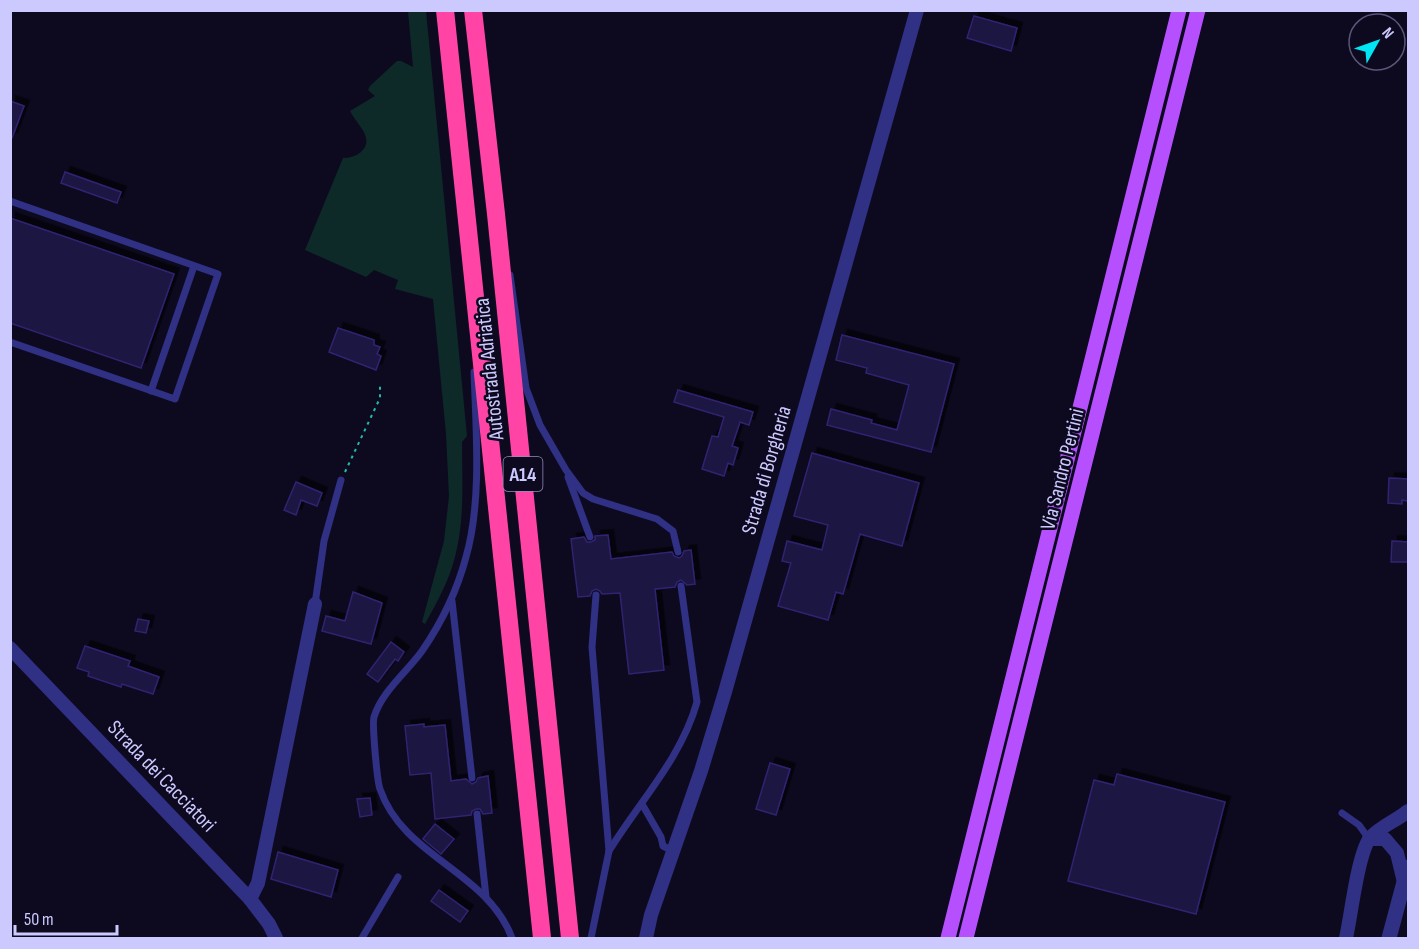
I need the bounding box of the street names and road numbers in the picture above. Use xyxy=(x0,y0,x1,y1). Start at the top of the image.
street label: Autostrada Adriatica xyxy=(470,297,509,442)
street label: Strada di Borgheria xyxy=(736,403,797,537)
street label: Via Sandro Pertini xyxy=(1035,406,1090,532)
road number: A14 xyxy=(504,457,542,491)
street label: Strada dei Cacciatori xyxy=(102,715,221,837)

